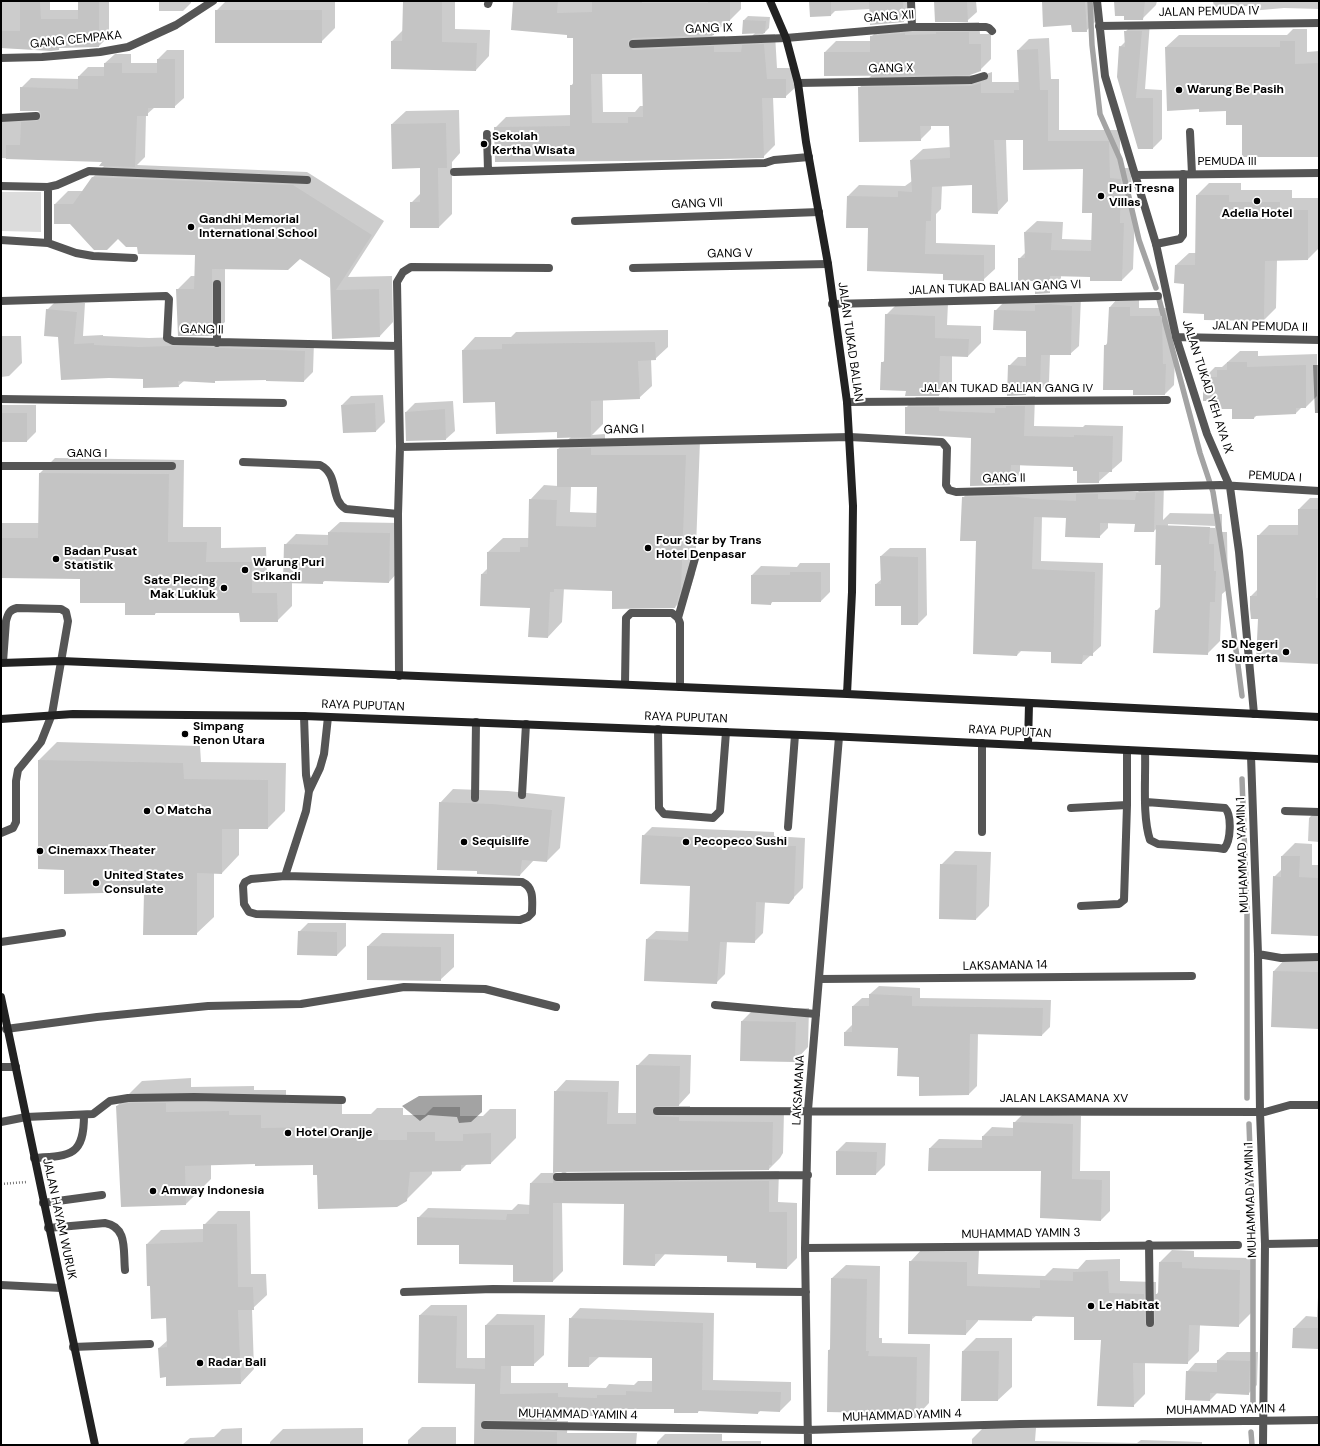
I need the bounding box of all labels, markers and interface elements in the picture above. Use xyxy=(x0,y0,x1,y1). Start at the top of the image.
street label: JALAN PEMUDA IV xyxy=(1159,4,1259,20)
street label: GANG XII xyxy=(863,8,915,26)
street label: GANG IX xyxy=(685,21,733,37)
street label: GANG CEMPAKA xyxy=(30,28,122,52)
street label: GANG X xyxy=(868,61,914,77)
place label: Warung Be Pasih xyxy=(1187,83,1284,97)
marker: Warung Be Pasih xyxy=(1174,85,1184,95)
place label: Sekolah Kertha Wisata xyxy=(492,130,575,158)
marker: Sekolah Kertha Wisata xyxy=(479,139,489,149)
street label: PEMUDA III xyxy=(1198,155,1256,169)
place label: Puri Tresna Villas xyxy=(1109,182,1174,210)
marker: Puri Tresna Villas xyxy=(1096,191,1106,201)
street label: GANG VII xyxy=(671,196,723,212)
marker: Adelia Hotel xyxy=(1252,196,1262,206)
place label: Adelia Hotel xyxy=(1222,207,1292,221)
place label: Gandhi Memorial International School xyxy=(199,213,317,241)
marker: Gandhi Memorial International School xyxy=(186,222,196,232)
street label: GANG V xyxy=(707,246,753,262)
street label: JALAN TUKAD BALIAN GANG VI xyxy=(909,278,1081,298)
street label: JALAN TUKAD BALIAN xyxy=(834,281,866,403)
street label: JALAN TUKAD YEH AYA IX xyxy=(1179,318,1235,456)
street label: JALAN PEMUDA II xyxy=(1212,319,1308,335)
street label: GANG II xyxy=(180,322,224,338)
street label: JALAN TUKAD BALIAN GANG IV xyxy=(921,382,1093,396)
street label: GANG I xyxy=(604,422,644,438)
street label: GANG I xyxy=(67,447,107,461)
street label: PEMUDA I xyxy=(1248,468,1302,486)
street label: GANG II xyxy=(982,471,1026,487)
place label: Four Star by Trans Hotel Denpasar xyxy=(656,534,762,562)
marker: Four Star by Trans Hotel Denpasar xyxy=(643,543,653,553)
place label: Badan Pusat Statistik xyxy=(64,545,137,573)
marker: Badan Pusat Statistik xyxy=(51,554,61,564)
place label: Warung Puri Srikandi xyxy=(253,556,324,584)
marker: Warung Puri Srikandi xyxy=(240,565,250,575)
place label: Sate Plecing Mak Lukluk xyxy=(144,574,216,602)
marker: Sate Plecing Mak Lukluk xyxy=(219,583,229,593)
place label: SD Negeri 11 Sumerta xyxy=(1216,638,1278,666)
marker: SD Negeri 11 Sumerta xyxy=(1281,647,1291,657)
street label: RAYA PUPUTAN xyxy=(321,697,405,715)
street label: RAYA PUPUTAN xyxy=(644,709,728,727)
place label: Simpang Renon Utara xyxy=(193,720,265,748)
street label: RAYA PUPUTAN xyxy=(968,723,1052,741)
marker: Simpang Renon Utara xyxy=(180,729,190,739)
street label: MUHAMMAD YAMIN 1 xyxy=(1234,797,1252,913)
place label: O Matcha xyxy=(155,804,212,818)
marker: O Matcha xyxy=(142,806,152,816)
place label: Sequislife xyxy=(472,835,529,849)
place label: Pecopeco Sushi xyxy=(694,835,787,849)
marker: Sequislife xyxy=(459,837,469,847)
marker: Pecopeco Sushi xyxy=(681,837,691,847)
place label: Cinemaxx Theater xyxy=(48,844,156,858)
marker: Cinemaxx Theater xyxy=(35,846,45,856)
place label: United States Consulate xyxy=(104,869,184,897)
marker: United States Consulate xyxy=(91,878,101,888)
street label: LAKSAMANA 14 xyxy=(962,958,1048,974)
street label: LAKSAMANA xyxy=(790,1054,808,1126)
street label: JALAN LAKSAMANA XV xyxy=(1000,1092,1128,1106)
place label: Hotel Oranjje xyxy=(296,1126,372,1140)
marker: Hotel Oranjje xyxy=(283,1128,293,1138)
street label: MUHAMMAD YAMIN 1 xyxy=(1242,1142,1260,1258)
street label: JALAN HAYAM WURUK xyxy=(39,1157,79,1281)
place label: Amway Indonesia xyxy=(161,1184,264,1198)
marker: Amway Indonesia xyxy=(148,1186,158,1196)
street label: MUHAMMAD YAMIN 3 xyxy=(961,1226,1081,1242)
place label: Le Habitat xyxy=(1099,1299,1160,1313)
marker: Le Habitat xyxy=(1086,1301,1096,1311)
place label: Radar Bali xyxy=(208,1356,266,1370)
marker: Radar Bali xyxy=(195,1358,205,1368)
street label: MUHAMMAD YAMIN 4 xyxy=(1166,1402,1286,1418)
street label: MUHAMMAD YAMIN 4 xyxy=(518,1407,638,1423)
street label: MUHAMMAD YAMIN 4 xyxy=(842,1407,962,1425)

